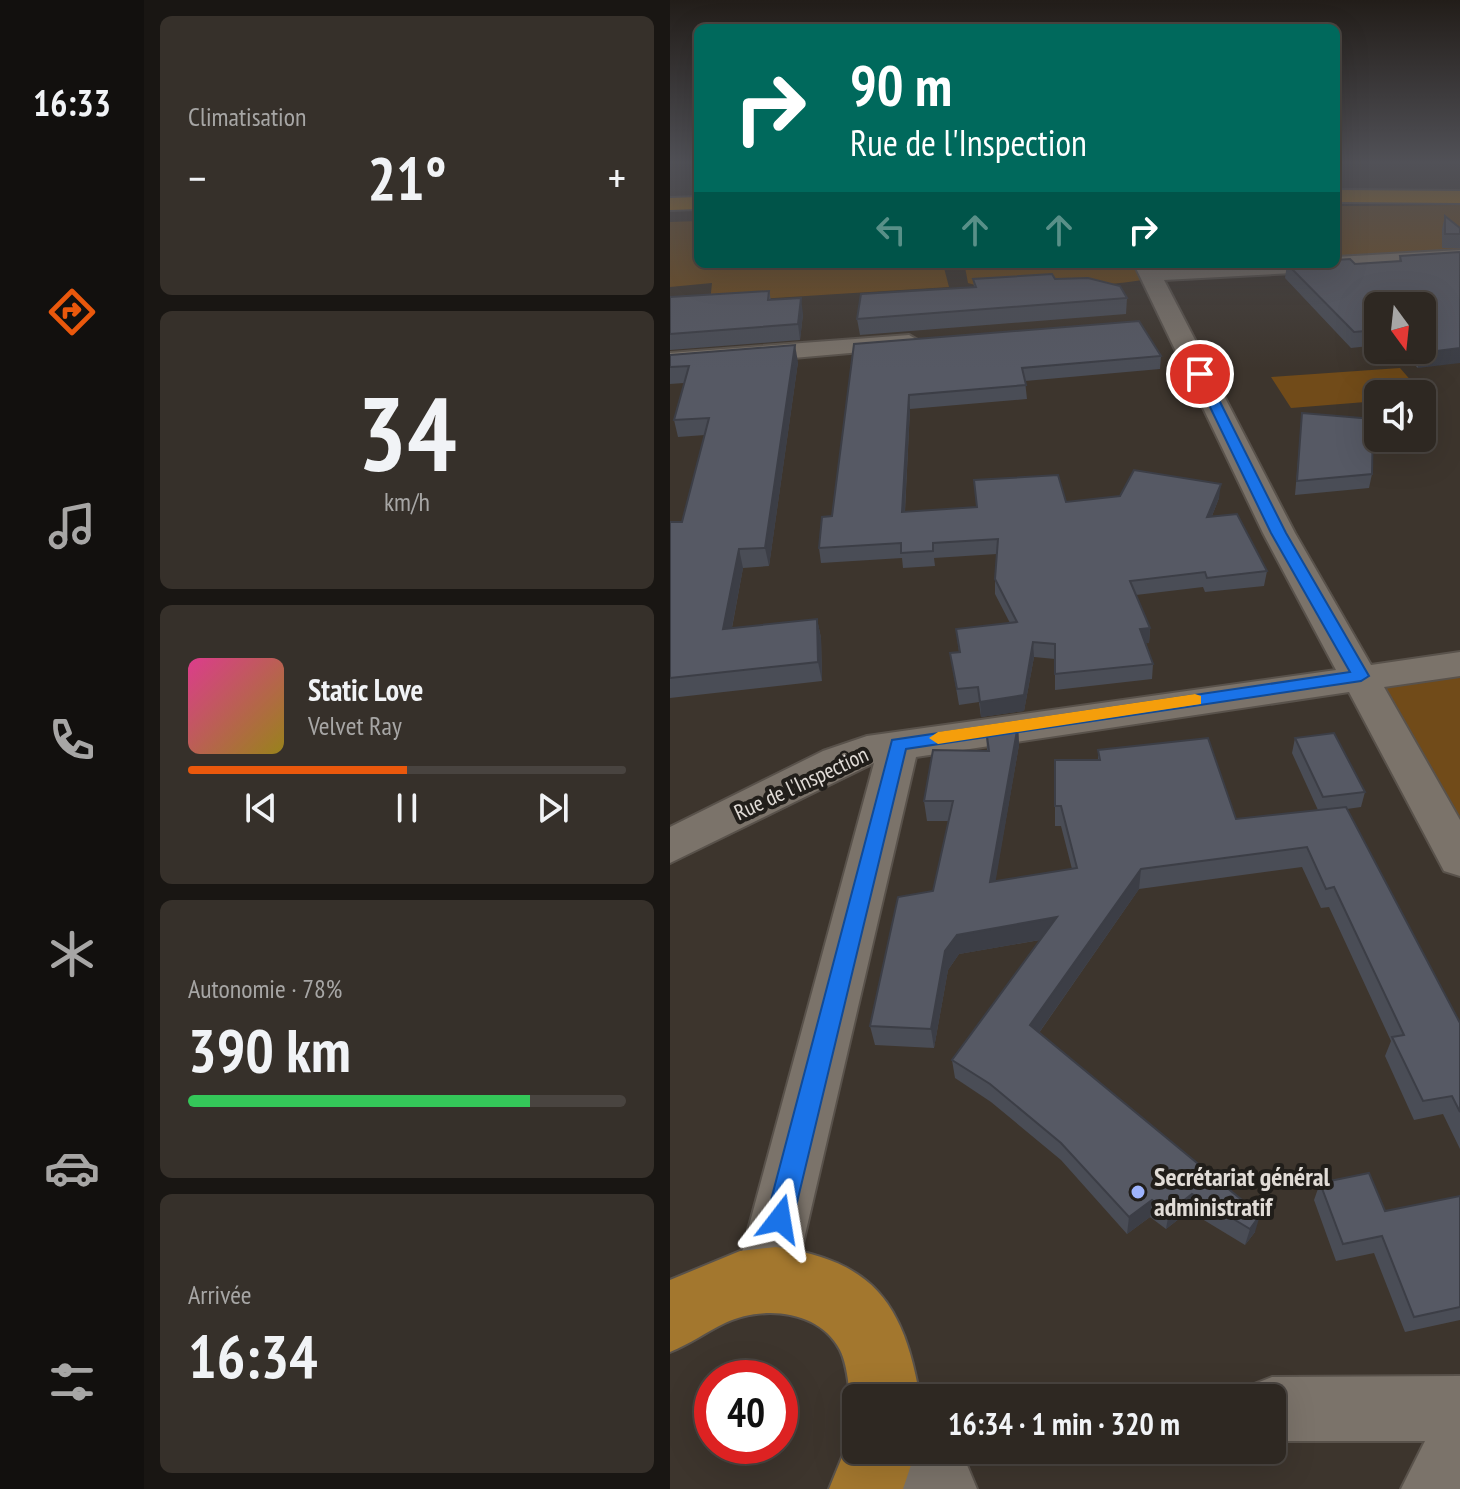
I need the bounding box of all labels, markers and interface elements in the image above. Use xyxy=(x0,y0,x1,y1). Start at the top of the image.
text: 90 m xyxy=(850,49,952,121)
icon: right xyxy=(718,56,822,160)
text: 16:33 xyxy=(33,79,111,126)
text: Climatisation xyxy=(188,100,306,133)
text: Rue de l'Inspection xyxy=(850,119,1087,166)
text: 21° xyxy=(367,139,447,217)
text: − xyxy=(188,149,206,206)
text: + xyxy=(608,149,626,206)
icon: left xyxy=(869,208,913,252)
icon: ahead xyxy=(953,208,997,252)
icon: ahead xyxy=(1037,208,1081,252)
icon: right xyxy=(1121,208,1165,252)
icon: directions xyxy=(44,284,100,340)
north arrow xyxy=(1364,292,1436,364)
map controls xyxy=(1364,292,1436,452)
pin xyxy=(1166,340,1234,408)
icon: arrive xyxy=(1178,352,1222,396)
text: 34 xyxy=(357,365,457,500)
button: sound xyxy=(1364,380,1436,452)
text: km/h xyxy=(384,485,430,518)
icon: music xyxy=(44,498,100,554)
text: Static Love xyxy=(308,670,423,709)
text: Velvet Ray xyxy=(308,709,402,742)
icon: phone xyxy=(44,712,100,768)
street label: Rue de l'Inspection xyxy=(729,740,873,826)
icon: previous xyxy=(239,786,283,830)
icon: pause xyxy=(385,786,429,830)
icon: next xyxy=(531,786,575,830)
icon: climate xyxy=(44,926,100,982)
text: Autonomie · 78% xyxy=(188,972,342,1005)
text: 390 km xyxy=(188,1011,351,1089)
icon: car xyxy=(44,1140,100,1196)
place label: Secrétariat général administratif xyxy=(1154,1160,1331,1223)
position arrow xyxy=(738,1177,822,1261)
marker: Secrétariat général administratif xyxy=(1129,1183,1147,1201)
text: Arrivée xyxy=(188,1278,252,1311)
text: 16:34 xyxy=(188,1317,318,1395)
icon: filters xyxy=(44,1354,100,1410)
speed limit sign: 40 xyxy=(694,1360,798,1464)
text: 16:34 · 1 min · 320 m xyxy=(948,1404,1180,1443)

